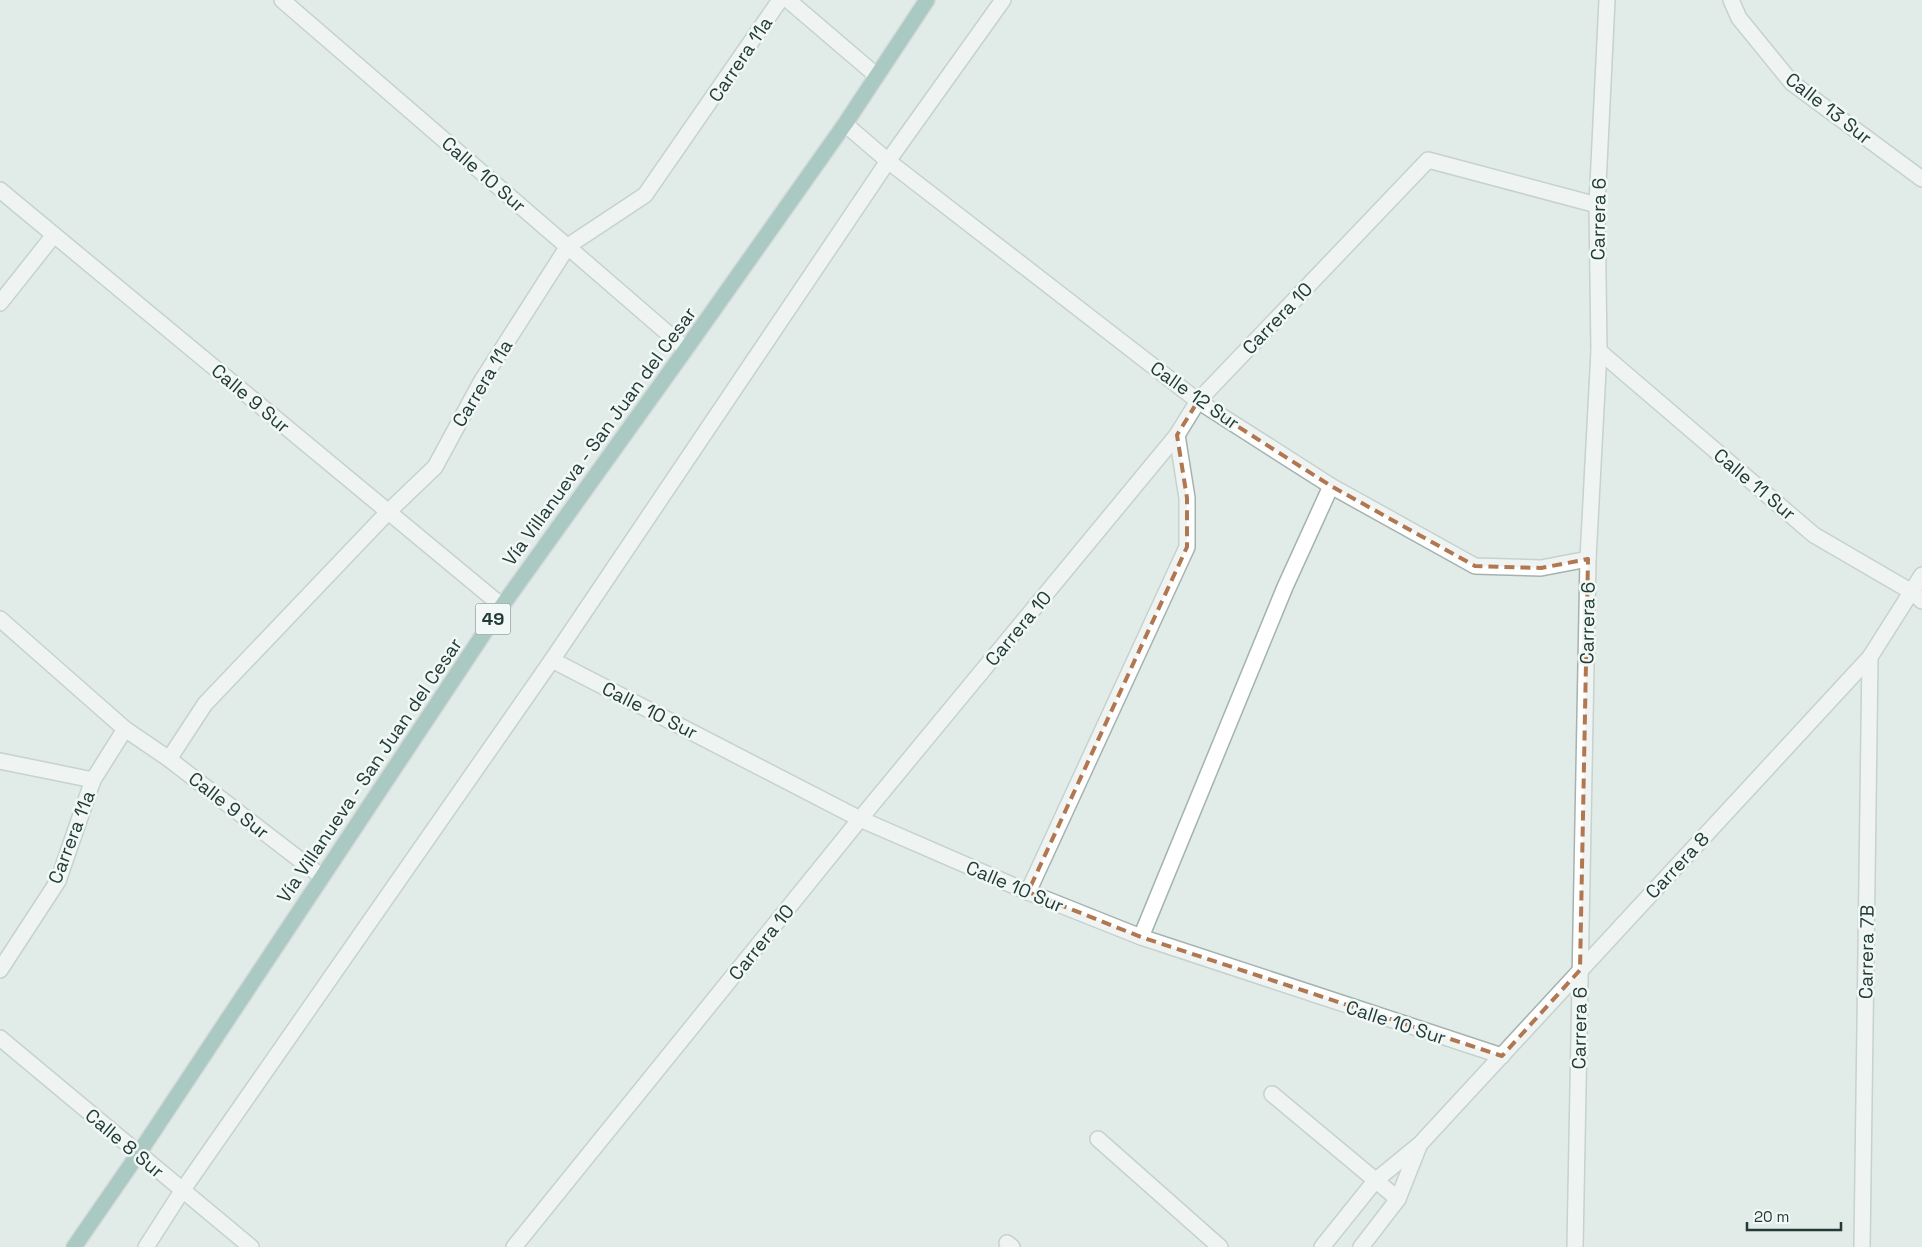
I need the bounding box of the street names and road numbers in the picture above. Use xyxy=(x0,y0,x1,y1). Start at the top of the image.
street label: Carrera 11a xyxy=(703,12,778,107)
street label: Calle 13 Sur xyxy=(1780,67,1877,150)
street label: Calle 10 Sur xyxy=(436,131,531,218)
street label: Carrera 6 xyxy=(1585,177,1612,261)
street label: Carrera 10 xyxy=(1237,277,1318,360)
street label: Vía Villanueva - San Juan del Cesar xyxy=(497,302,702,571)
street label: Carrera 11a xyxy=(447,335,518,432)
street label: Calle 12 Sur xyxy=(1145,356,1244,435)
street label: Calle 9 Sur xyxy=(206,358,295,439)
street label: Calle 11 Sur xyxy=(1708,443,1801,526)
street label: Carrera 6 xyxy=(1574,581,1601,665)
street label: Carrera 10 xyxy=(980,585,1057,671)
road number: 49 xyxy=(476,604,510,634)
street label: Vía Villanueva - San Juan del Cesar xyxy=(271,633,468,908)
street label: Calle 10 Sur xyxy=(598,676,702,745)
street label: Calle 9 Sur xyxy=(183,766,274,845)
street label: Carrera 11a xyxy=(42,787,101,887)
street label: Carrera 8 xyxy=(1640,827,1715,904)
street label: Calle 10 Sur xyxy=(962,855,1068,918)
street label: Carrera 10 xyxy=(723,899,800,986)
street label: Carrera 7B xyxy=(1853,905,1880,999)
street label: Carrera 6 xyxy=(1566,986,1593,1070)
street label: Calle 10 Sur xyxy=(1343,995,1449,1050)
street label: Calle 8 Sur xyxy=(80,1103,169,1184)

